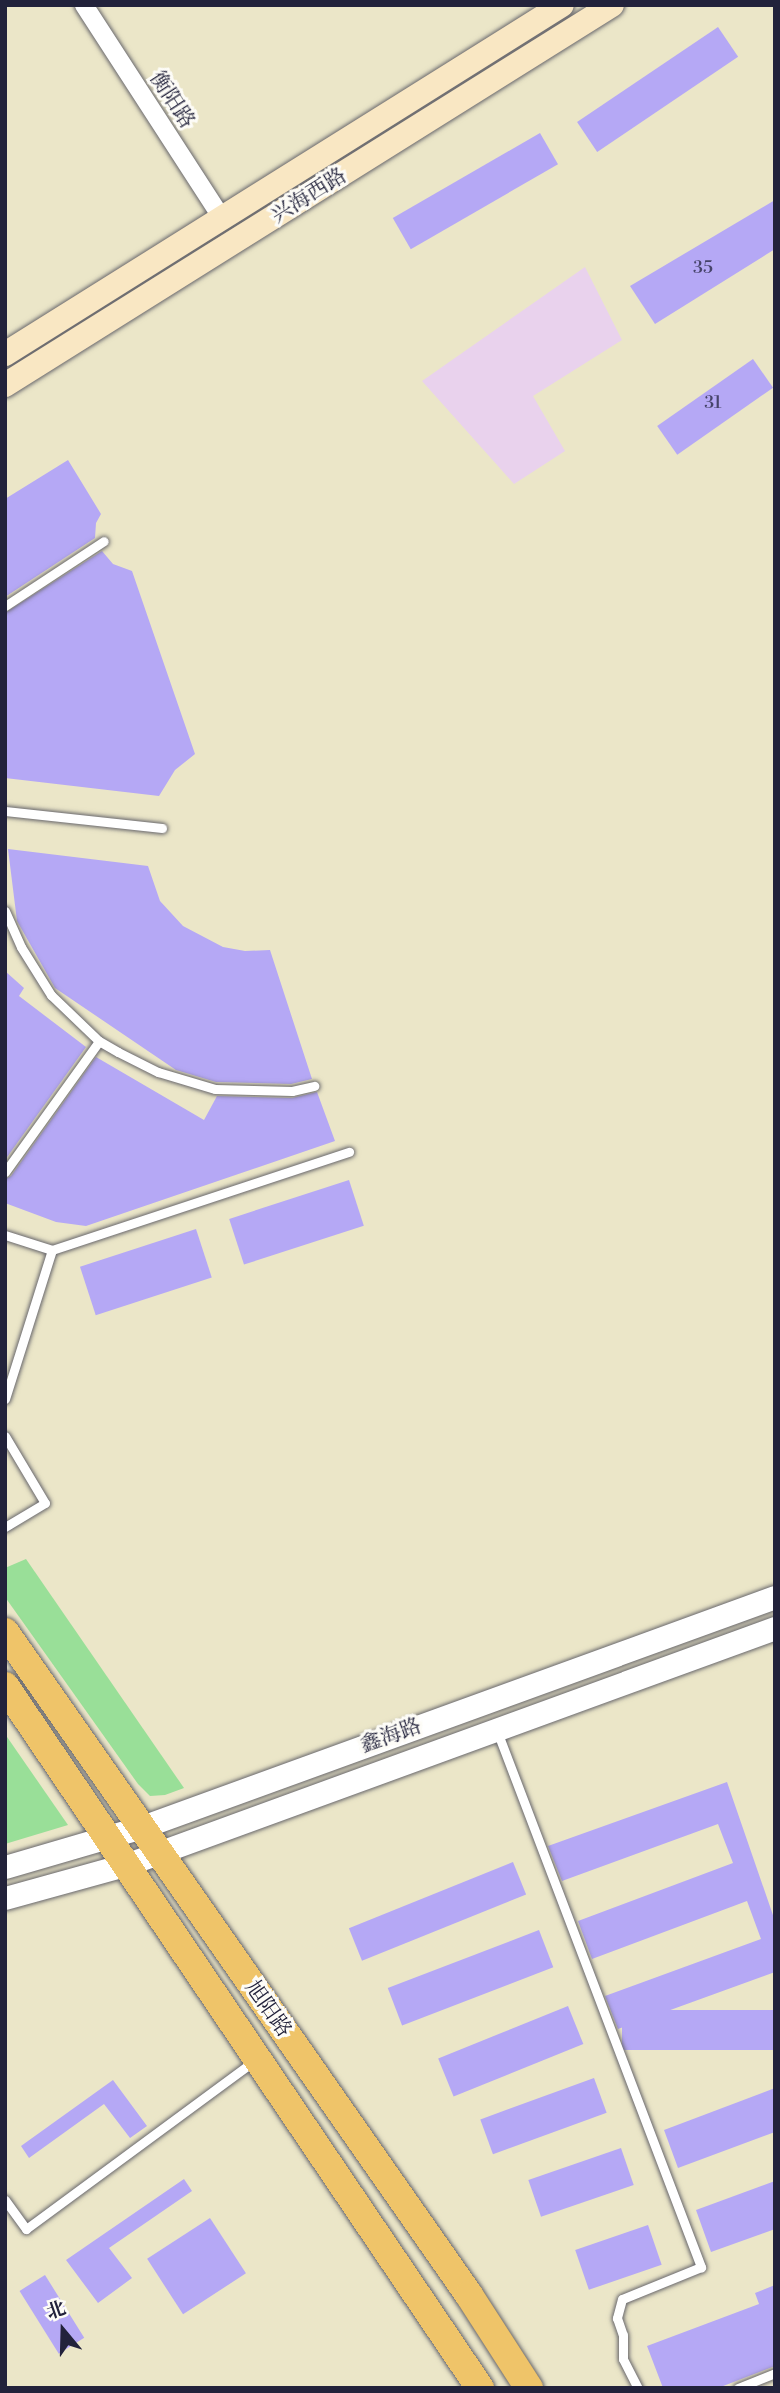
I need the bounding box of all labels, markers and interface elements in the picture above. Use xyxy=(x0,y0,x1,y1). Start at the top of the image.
street label: 衡阳路 xyxy=(144,67,200,133)
street label: 兴海西路 xyxy=(267,163,351,229)
house number: 35 xyxy=(693,257,713,279)
house number: 31 xyxy=(704,392,722,414)
street label: 鑫海路 xyxy=(357,1713,425,1759)
street label: 旭阳路 xyxy=(240,1976,296,2042)
north arrow xyxy=(28,2295,98,2365)
text: 北 xyxy=(43,2296,69,2325)

